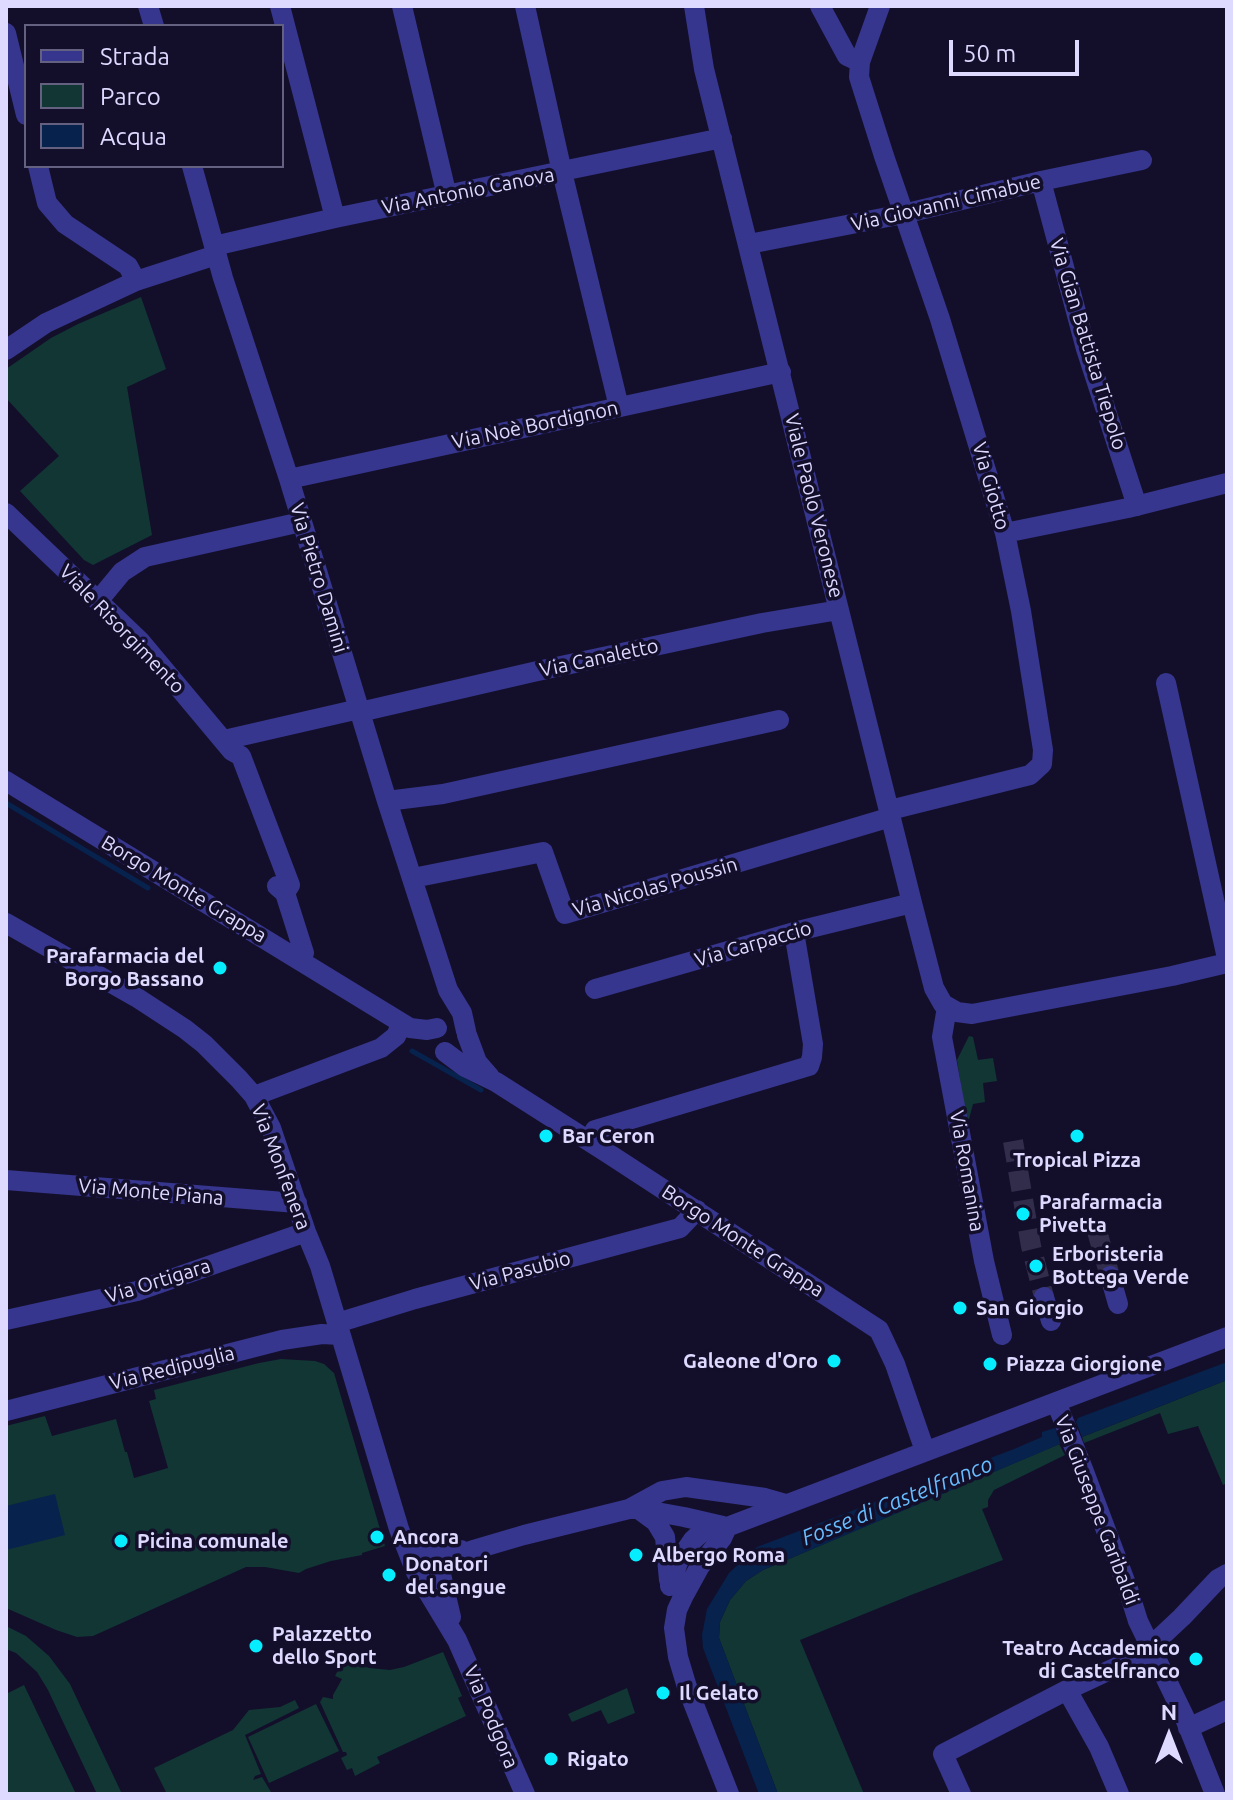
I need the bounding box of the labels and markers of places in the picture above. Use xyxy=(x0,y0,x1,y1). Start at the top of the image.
place label: Parafarmacia del Borgo Bassano xyxy=(46,944,204,991)
marker: Parafarmacia del Borgo Bassano xyxy=(211,959,229,977)
place label: Bar Ceron xyxy=(562,1124,655,1148)
marker: Bar Ceron xyxy=(537,1127,555,1145)
marker: Tropical Pizza xyxy=(1068,1127,1086,1145)
place label: Tropical Pizza xyxy=(1013,1148,1141,1172)
place label: Parafarmacia Pivetta xyxy=(1039,1190,1163,1237)
marker: Parafarmacia Pivetta xyxy=(1014,1205,1032,1223)
place label: Erboristeria Bottega Verde xyxy=(1052,1242,1189,1289)
marker: Erboristeria Bottega Verde xyxy=(1027,1257,1045,1275)
place label: San Giorgio xyxy=(976,1296,1084,1320)
marker: San Giorgio xyxy=(951,1299,969,1317)
place label: Galeone d'Oro xyxy=(683,1349,818,1373)
marker: Galeone d'Oro xyxy=(825,1352,843,1370)
place label: Piazza Giorgione xyxy=(1006,1352,1162,1376)
marker: Piazza Giorgione xyxy=(981,1355,999,1373)
place label: Ancora xyxy=(393,1525,459,1549)
marker: Ancora xyxy=(368,1528,386,1546)
place label: Picina comunale xyxy=(137,1529,288,1553)
marker: Picina comunale xyxy=(112,1532,130,1550)
place label: Albergo Roma xyxy=(652,1543,785,1567)
marker: Albergo Roma xyxy=(627,1546,645,1564)
place label: Donatori del sangue xyxy=(405,1552,506,1599)
marker: Donatori del sangue xyxy=(380,1566,398,1584)
place label: Palazzetto dello Sport xyxy=(272,1622,377,1669)
place label: Teatro Accademico di Castelfranco xyxy=(1002,1636,1180,1683)
marker: Palazzetto dello Sport xyxy=(247,1637,265,1655)
marker: Teatro Accademico di Castelfranco xyxy=(1187,1650,1205,1668)
place label: Il Gelato xyxy=(679,1681,759,1705)
marker: Il Gelato xyxy=(654,1684,672,1702)
place label: Rigato xyxy=(567,1747,629,1771)
marker: Rigato xyxy=(542,1750,560,1768)

